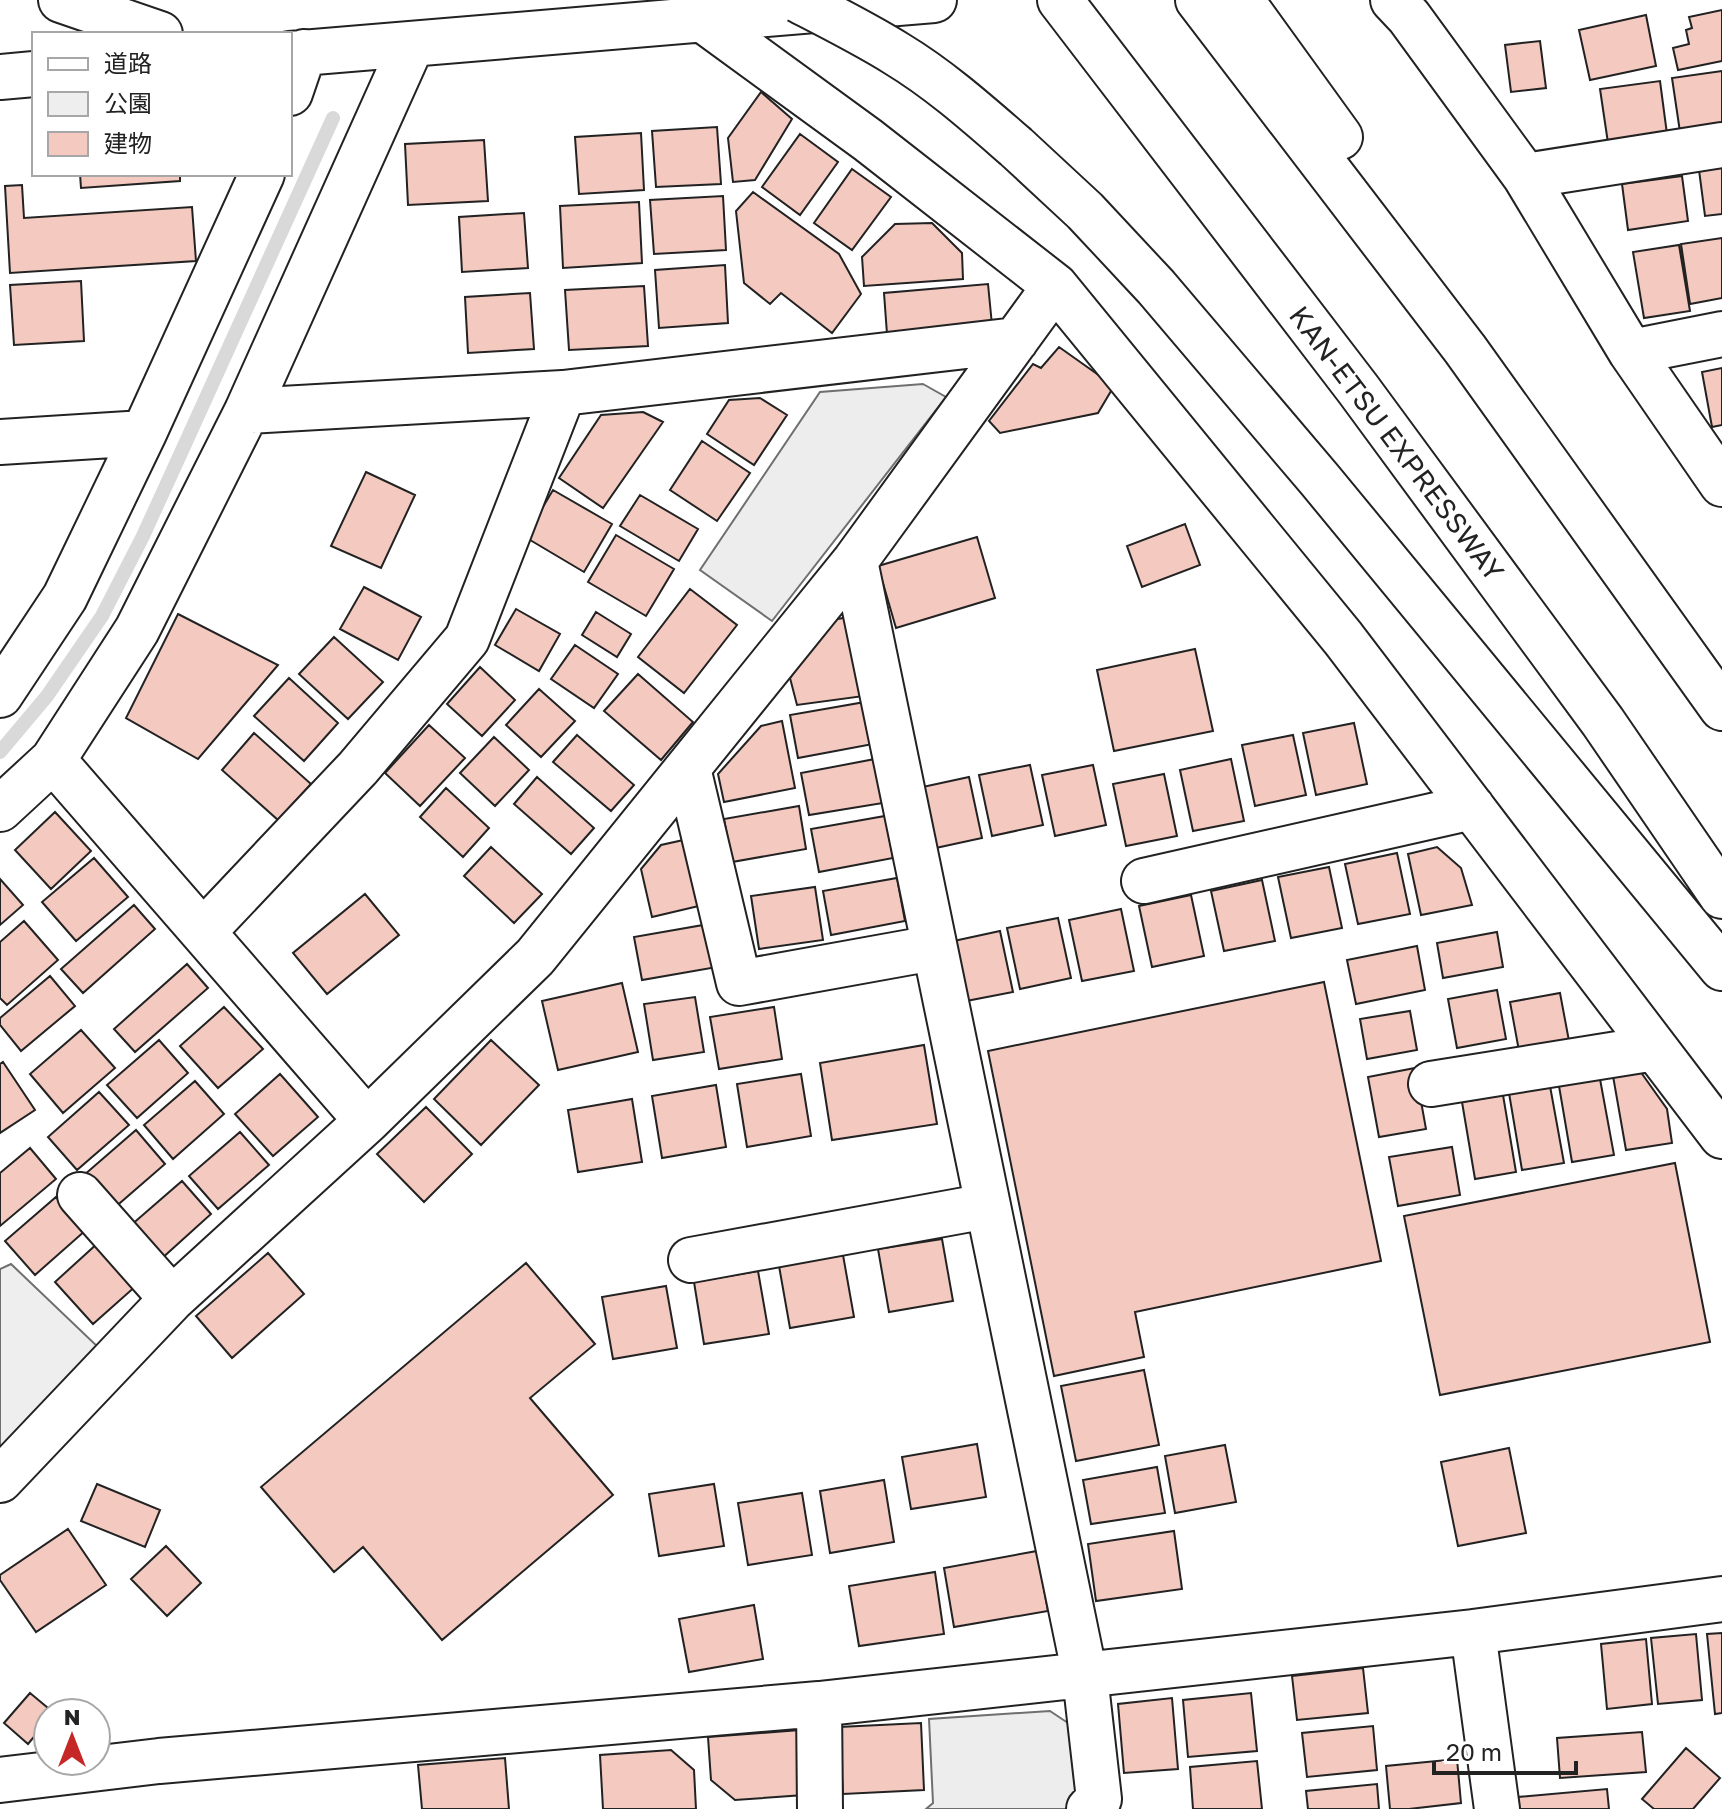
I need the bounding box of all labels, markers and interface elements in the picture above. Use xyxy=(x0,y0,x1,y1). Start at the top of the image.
legend xyxy=(32,32,292,176)
text: 道路 xyxy=(104,48,152,77)
text: 公園 xyxy=(104,88,152,117)
text: 建物 xyxy=(104,128,152,157)
street label: KAN-ETSU EXPRESSWAY xyxy=(1283,299,1511,587)
north arrow xyxy=(32,1697,112,1777)
text: N xyxy=(64,1703,80,1730)
scale bar xyxy=(1434,1725,1576,1775)
text: 20 m xyxy=(1446,1737,1502,1766)

